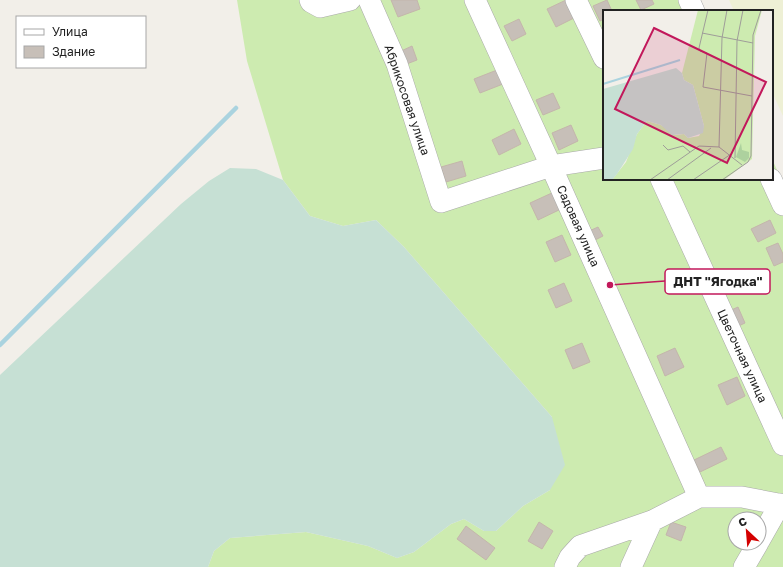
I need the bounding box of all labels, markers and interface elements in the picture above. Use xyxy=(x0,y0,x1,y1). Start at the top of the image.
inset map xyxy=(603,10,773,180)
legend xyxy=(16,16,146,68)
text: Улица xyxy=(52,24,88,39)
street label: Абрикосовая улица xyxy=(382,43,433,157)
text: Здание xyxy=(52,44,95,59)
street label: Садовая улица xyxy=(554,183,603,269)
callout: ДНТ "Ягодка" xyxy=(665,269,770,294)
text: ДНТ "Ягодка" xyxy=(674,273,762,289)
street label: Цветочная улица xyxy=(714,307,771,405)
north arrow xyxy=(727,511,767,551)
text: С xyxy=(736,514,749,529)

